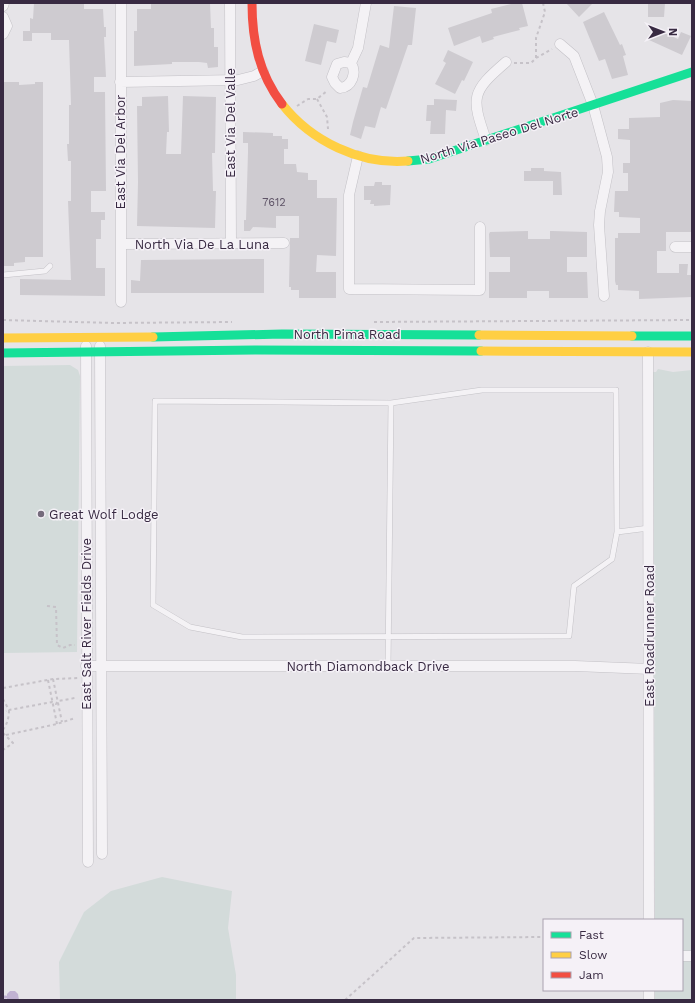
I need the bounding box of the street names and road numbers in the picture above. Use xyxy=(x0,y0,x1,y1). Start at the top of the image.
street label: East Via Del Valle xyxy=(223,68,238,178)
street label: East Via Del Arbor xyxy=(113,95,128,209)
street label: North Via Paseo Del Norte xyxy=(418,104,580,167)
street label: North Via De La Luna xyxy=(135,237,270,252)
street label: North Pima Road xyxy=(293,327,401,342)
street label: East Salt River Fields Drive xyxy=(79,538,94,710)
street label: East Roadrunner Road xyxy=(642,565,657,707)
street label: North Diamondback Drive xyxy=(286,659,450,674)

